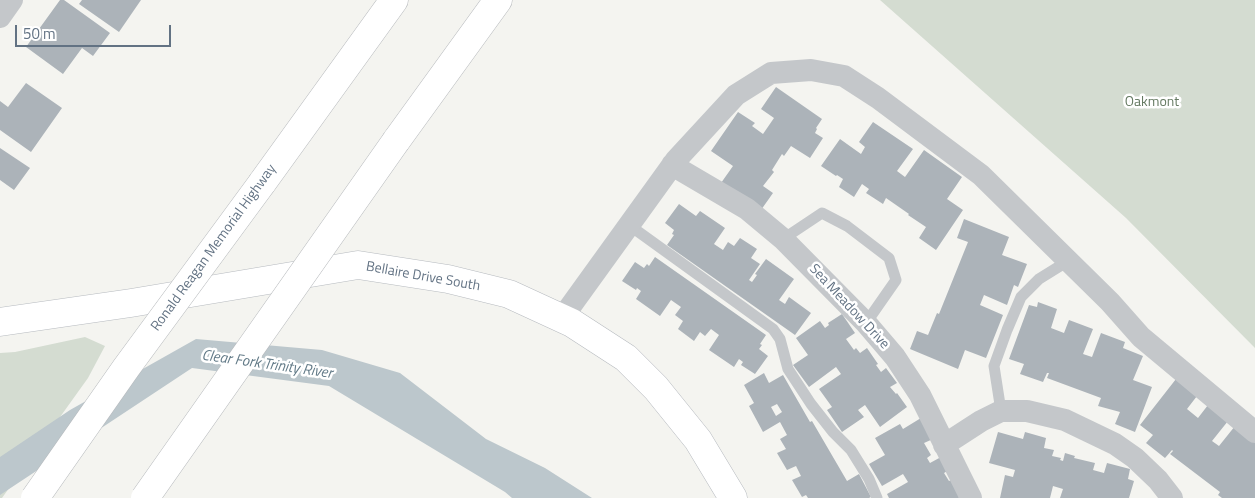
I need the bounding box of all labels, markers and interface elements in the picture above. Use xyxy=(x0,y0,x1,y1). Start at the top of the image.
scale bar xyxy=(18,15,174,47)
text: 50 m xyxy=(23,22,56,45)
park label: Oakmont xyxy=(1125,95,1179,111)
street label: Ronald Reagan Memorial Highway xyxy=(148,161,280,335)
street label: Bellaire Drive South xyxy=(365,259,481,295)
street label: Sea Meadow Drive xyxy=(805,261,893,353)
water label: Clear Fork Trinity River xyxy=(201,347,333,383)

